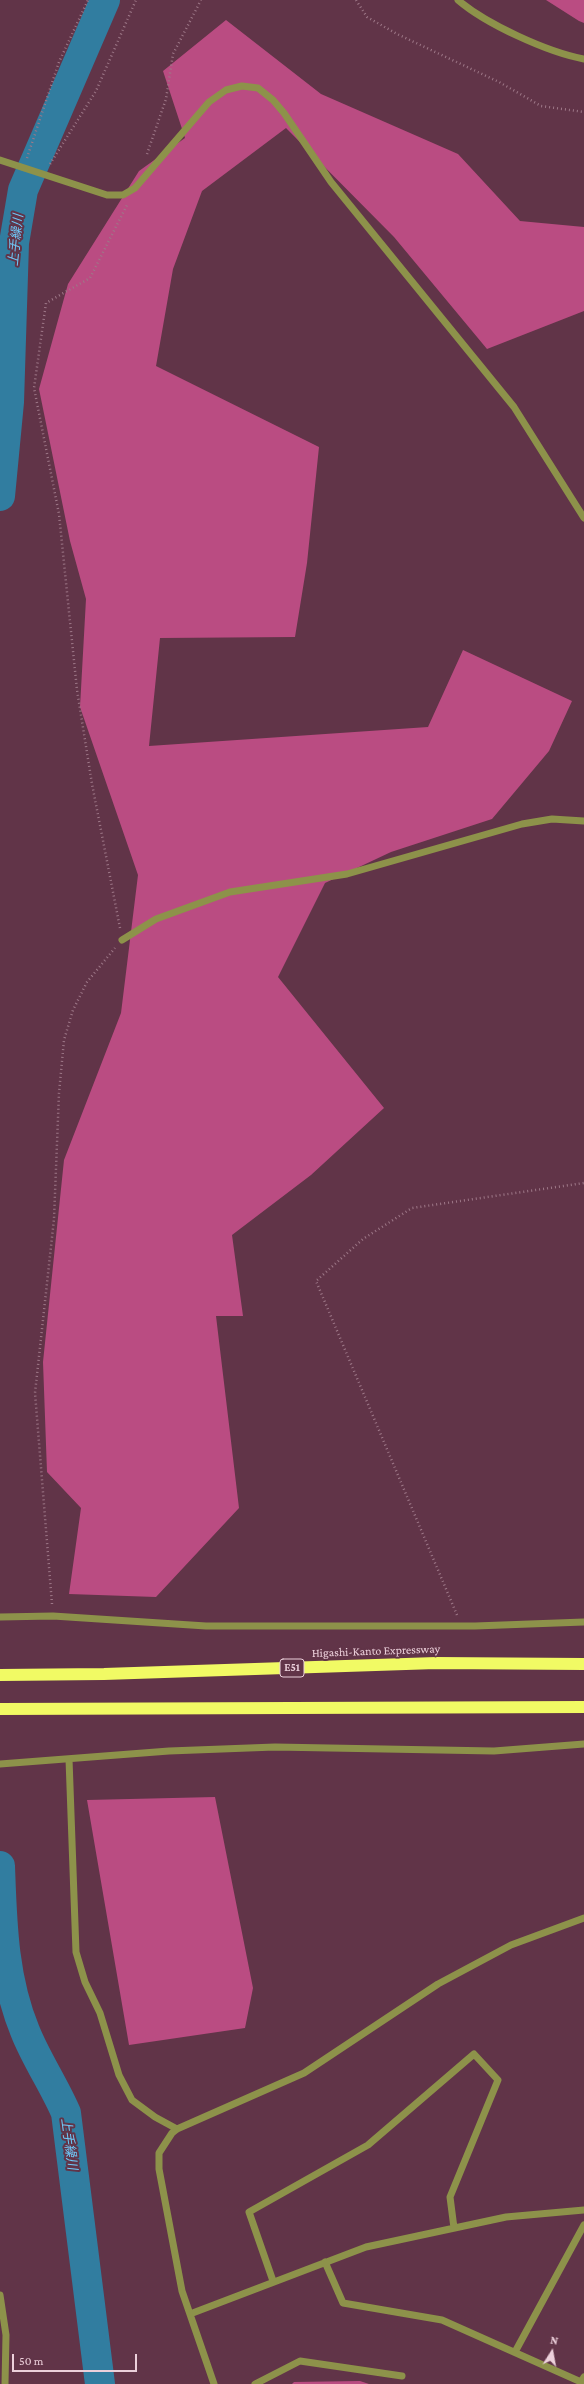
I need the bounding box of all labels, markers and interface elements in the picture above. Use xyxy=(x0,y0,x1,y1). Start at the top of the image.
water label: 上手繰川 xyxy=(6,213,26,267)
street label: Higashi-Kanto Expressway xyxy=(312,1642,440,1660)
road number: E51 xyxy=(280,1659,304,1677)
water label: 上手繰川 xyxy=(58,2117,80,2171)
north arrow xyxy=(532,2332,572,2372)
text: N xyxy=(549,2334,559,2347)
scale bar xyxy=(14,2346,139,2372)
text: 50 m xyxy=(19,2354,43,2368)

